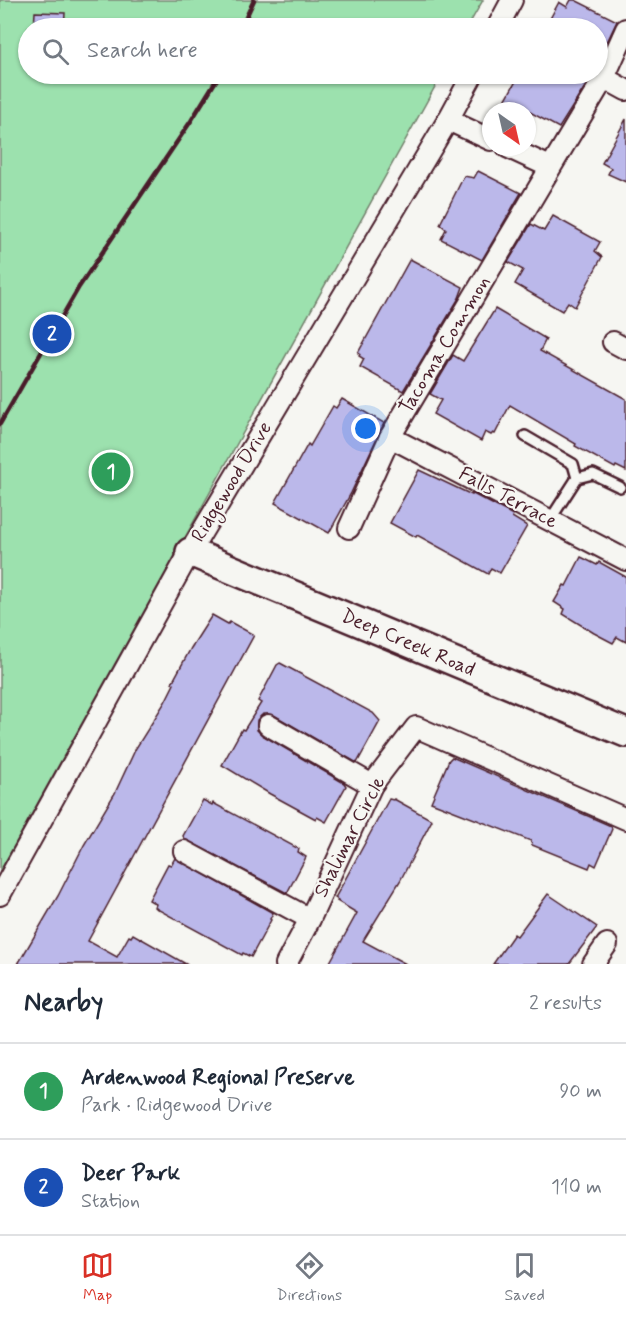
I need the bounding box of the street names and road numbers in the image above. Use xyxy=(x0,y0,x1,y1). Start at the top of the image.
street label: Tacoma Common xyxy=(393,271,497,419)
street label: Ridgewood Drive xyxy=(185,417,280,548)
street label: Falls Terrace xyxy=(454,461,562,535)
street label: Deep Creek Road xyxy=(337,603,479,683)
street label: Shalimar Circle xyxy=(308,772,392,902)

